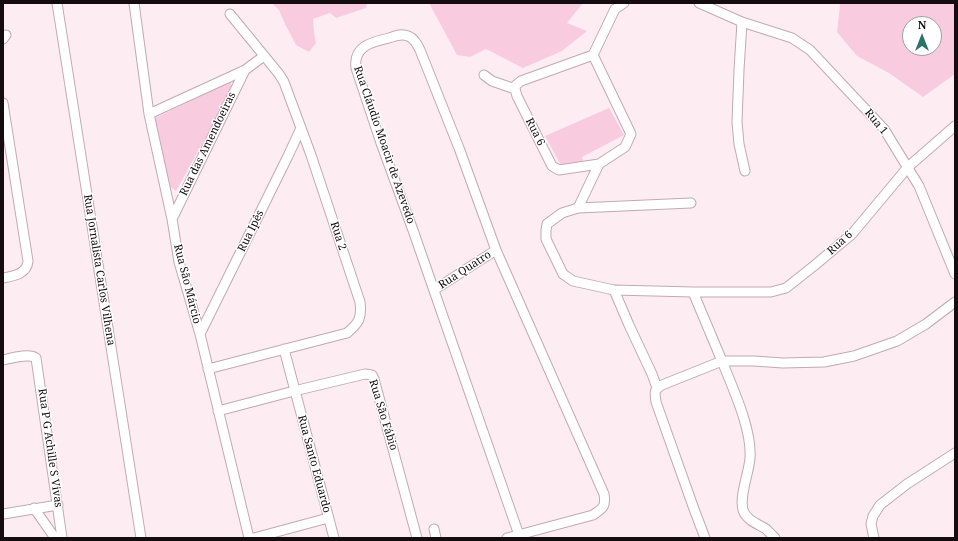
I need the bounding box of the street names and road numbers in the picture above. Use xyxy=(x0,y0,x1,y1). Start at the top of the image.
street label: Rua Cláudio Moacir de Azevedo xyxy=(351,64,417,226)
street label: Rua das Amendoeiras xyxy=(177,90,239,198)
street label: Rua 1 xyxy=(861,106,891,138)
street label: Rua 6 xyxy=(522,116,548,148)
street label: Rua Jornalista Carlos Vilhena xyxy=(81,193,117,347)
street label: Rua Ipês xyxy=(235,208,267,254)
street label: Rua 2 xyxy=(327,220,349,252)
street label: Rua 6 xyxy=(825,228,855,258)
street label: Rua São Márcio xyxy=(171,243,203,325)
street label: Rua Quatro xyxy=(436,248,494,292)
street label: Rua São Fábio xyxy=(366,378,400,452)
street label: Rua P G Achille S Vivas xyxy=(35,388,65,508)
street label: Rua Santo Eduardo xyxy=(295,414,333,514)

